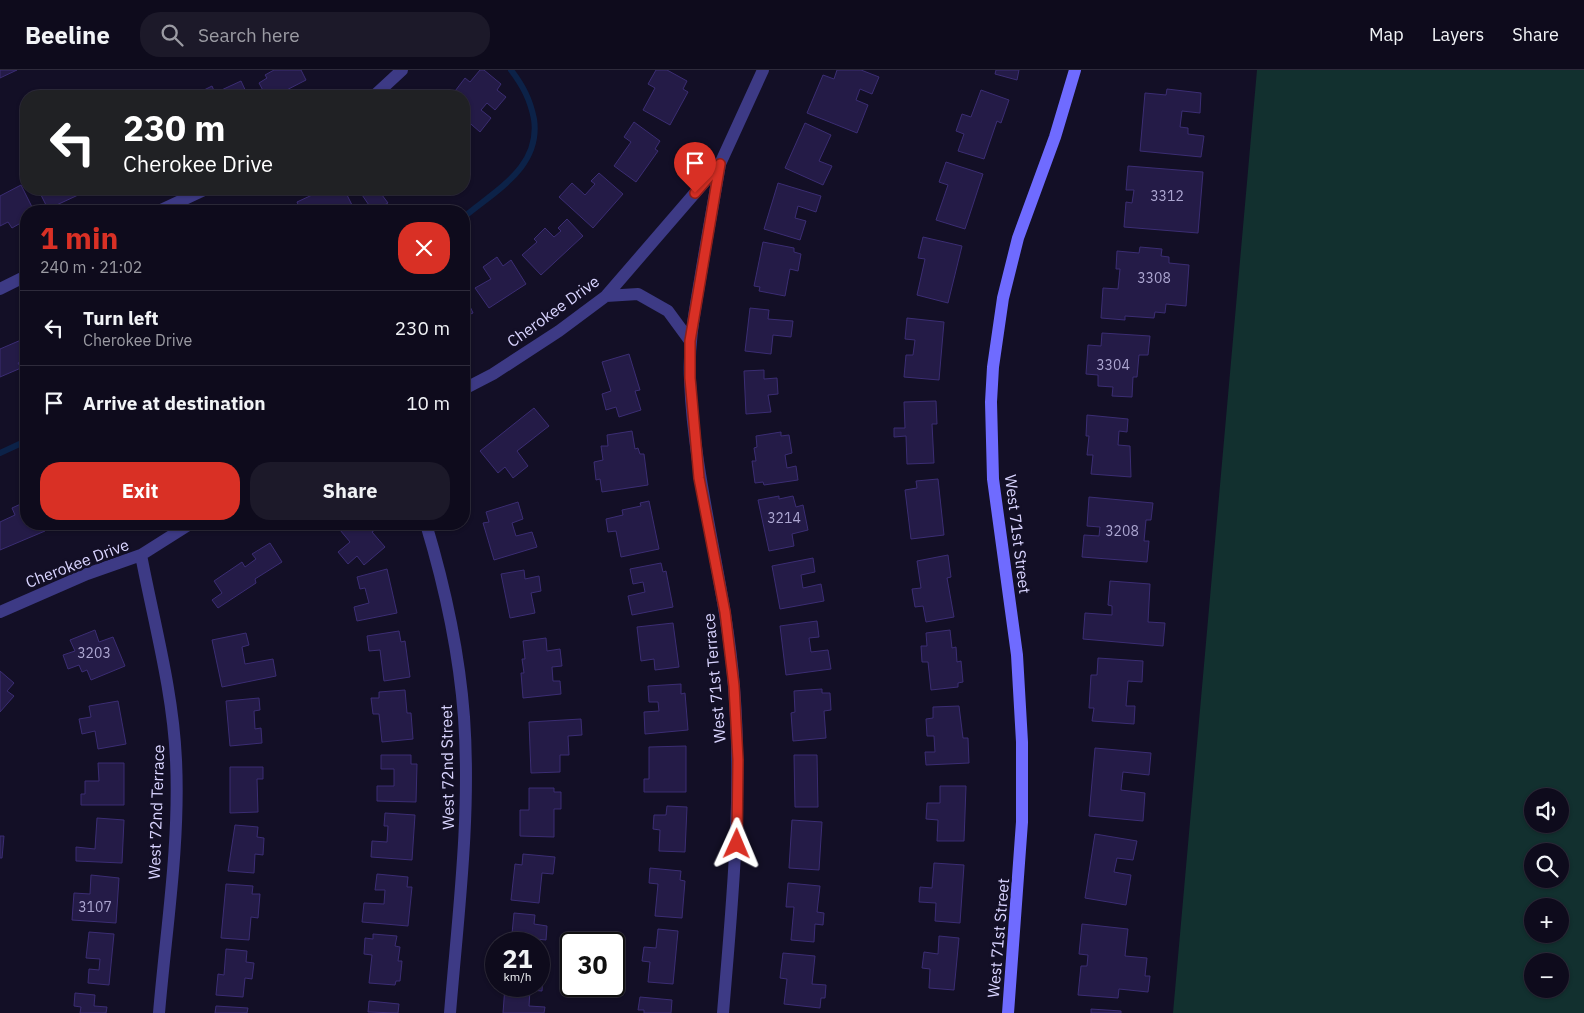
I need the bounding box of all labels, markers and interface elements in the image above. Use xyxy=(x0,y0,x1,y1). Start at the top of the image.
search box xyxy=(140,12,490,57)
text: Beeline xyxy=(25,19,110,51)
icon: search xyxy=(158,21,186,49)
text: Search here xyxy=(198,23,300,47)
text: Map xyxy=(1369,23,1404,46)
text: Layers xyxy=(1432,23,1484,46)
text: Share xyxy=(1512,23,1559,46)
text: 230 m xyxy=(123,105,226,151)
icon: left xyxy=(40,110,105,175)
pin xyxy=(674,142,716,193)
text: Cherokee Drive xyxy=(123,149,273,178)
icon: arrive xyxy=(681,149,709,177)
house number: 3312 xyxy=(1150,187,1184,205)
text: 1 min xyxy=(40,218,118,257)
button: close xyxy=(398,222,450,274)
text: 240 m · 21:02 xyxy=(40,257,142,277)
house number: 3308 xyxy=(1137,269,1171,287)
street label: Cherokee Drive xyxy=(503,271,603,351)
text: Turn left xyxy=(83,306,159,330)
icon: left xyxy=(40,314,68,342)
text: 230 m xyxy=(395,316,450,340)
text: Cherokee Drive xyxy=(83,330,192,350)
house number: 3304 xyxy=(1096,356,1130,374)
icon: arrive xyxy=(40,389,68,417)
text: Arrive at destination xyxy=(83,391,266,415)
text: 10 m xyxy=(406,391,450,415)
button: Exit xyxy=(40,462,240,520)
button: Share xyxy=(250,462,450,520)
street label: West 71st Street xyxy=(1001,473,1035,595)
house number: 3214 xyxy=(767,509,801,527)
house number: 3208 xyxy=(1105,522,1139,540)
street label: Cherokee Drive xyxy=(22,534,132,592)
street label: West 71st Terrace xyxy=(698,612,730,744)
house number: 3203 xyxy=(77,644,111,662)
street label: West 72nd Street xyxy=(436,704,458,830)
street label: West 72nd Terrace xyxy=(144,744,168,880)
map controls xyxy=(1524,788,1569,998)
button: sound xyxy=(1524,788,1569,833)
position arrow xyxy=(710,817,762,869)
button: search xyxy=(1524,843,1569,888)
street label: West 71st Street xyxy=(983,877,1013,999)
house number: 3107 xyxy=(78,898,112,916)
button: + xyxy=(1524,898,1569,943)
speed limit sign: 30 xyxy=(560,932,625,997)
text: 21 xyxy=(502,942,533,975)
button: − xyxy=(1524,953,1569,998)
text: km/h xyxy=(503,969,532,984)

